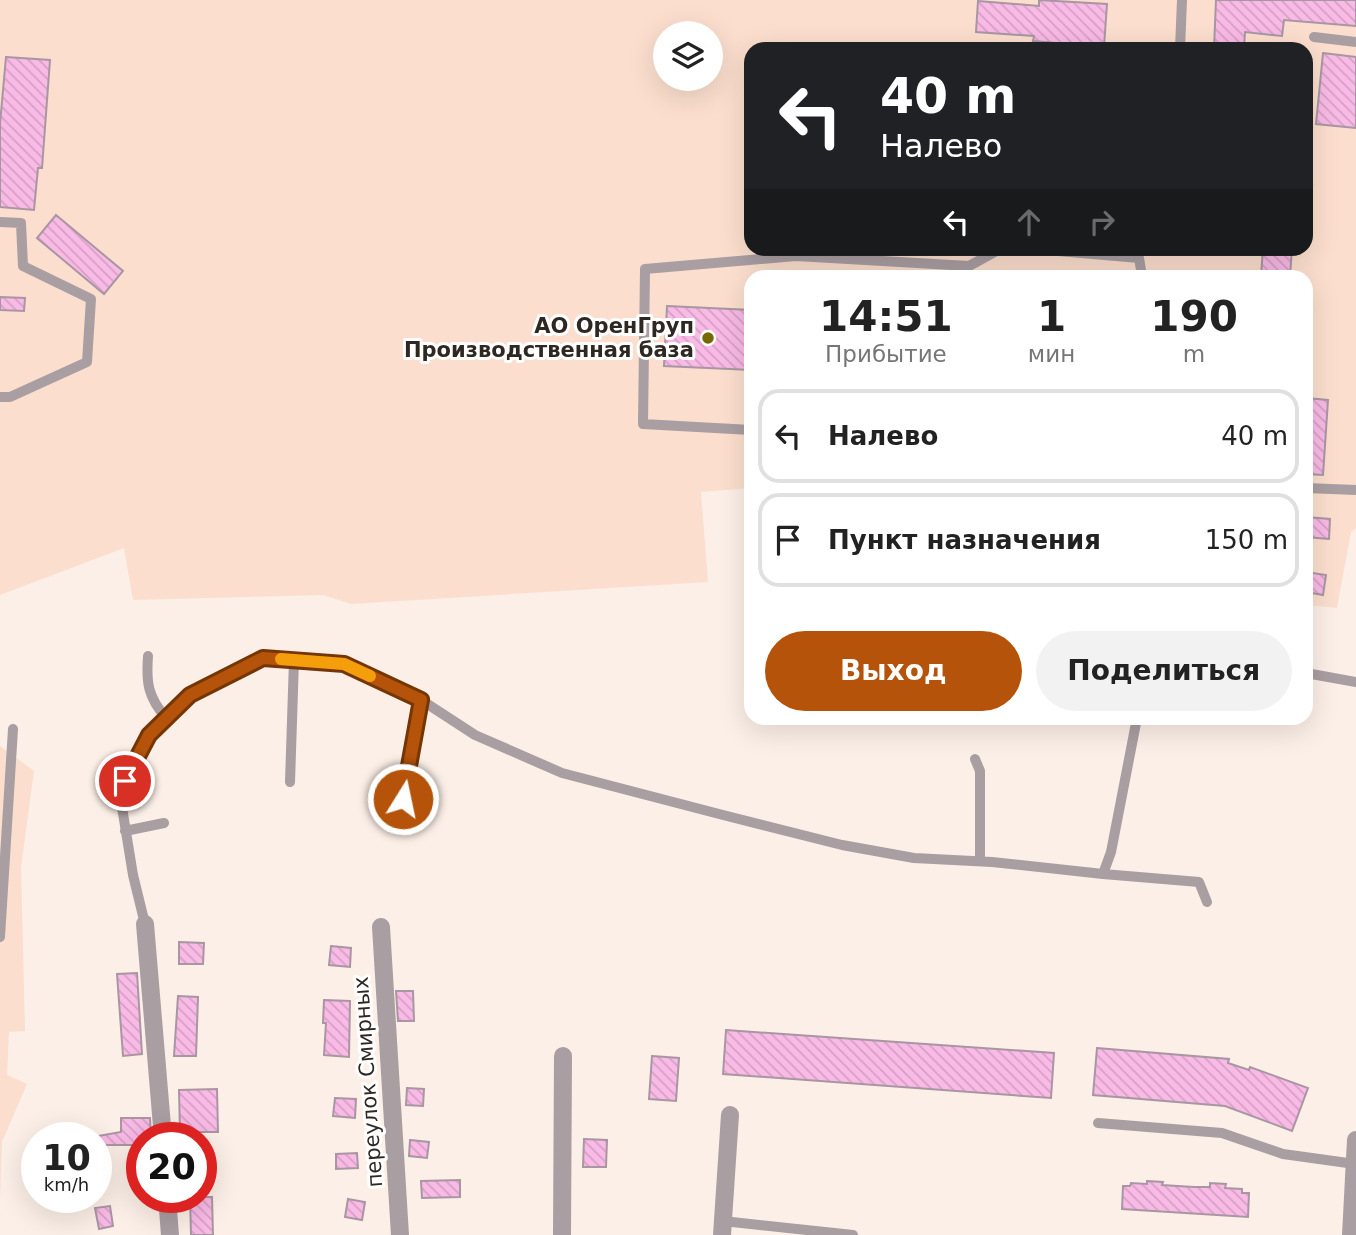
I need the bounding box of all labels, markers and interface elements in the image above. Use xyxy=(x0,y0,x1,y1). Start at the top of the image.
map controls xyxy=(653,21,723,91)
button: layers xyxy=(653,21,723,91)
text: 40 m xyxy=(880,68,1016,125)
icon: left xyxy=(765,70,856,161)
text: Налево xyxy=(880,127,1002,165)
icon: left xyxy=(937,203,975,241)
icon: ahead xyxy=(1010,203,1048,241)
icon: right xyxy=(1083,203,1121,241)
text: 14:51 xyxy=(819,292,953,341)
text: 1 xyxy=(1037,292,1066,341)
text: 190 xyxy=(1150,292,1238,341)
place label: АО ОренГруп Производственная база xyxy=(404,314,694,362)
marker: АО ОренГруп Производственная база xyxy=(700,330,716,346)
text: Прибытие xyxy=(825,341,947,367)
text: мин xyxy=(1028,341,1075,367)
text: m xyxy=(1183,341,1205,367)
icon: left xyxy=(769,417,807,455)
text: Налево xyxy=(828,421,938,451)
text: 40 m xyxy=(1221,421,1288,451)
icon: arrive xyxy=(769,521,807,559)
text: Пункт назначения xyxy=(828,525,1101,555)
text: 150 m xyxy=(1205,525,1288,555)
button: Выход xyxy=(765,631,1022,711)
button: Поделиться xyxy=(1036,631,1292,711)
pin xyxy=(95,751,155,811)
icon: arrive xyxy=(106,762,144,800)
position arrow xyxy=(366,762,440,836)
street label: переулок Смирных xyxy=(349,976,387,1188)
speed limit sign: 20 xyxy=(126,1122,217,1213)
text: 10 xyxy=(42,1138,91,1178)
text: km/h xyxy=(44,1174,89,1195)

